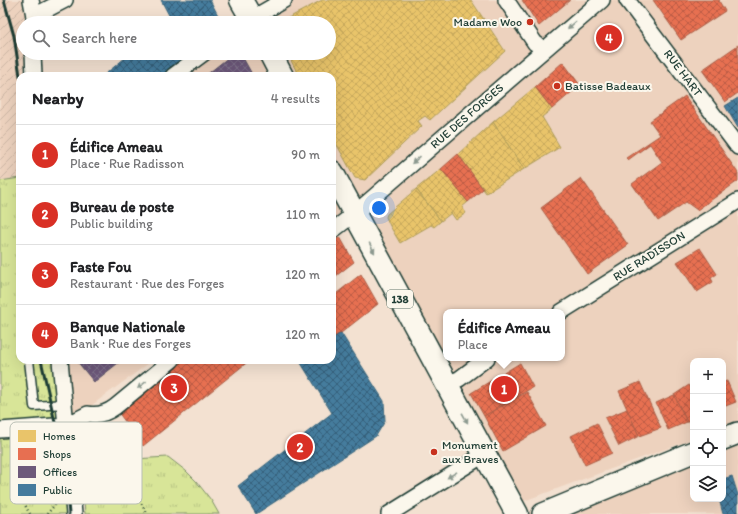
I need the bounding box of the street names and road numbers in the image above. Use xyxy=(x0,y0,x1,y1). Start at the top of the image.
street label: RUE HART xyxy=(661,47,705,99)
street label: RUE DES FORGES xyxy=(428,80,507,152)
street label: RUE RADISSON xyxy=(610,228,688,284)
road number: 138 xyxy=(387,290,413,308)

